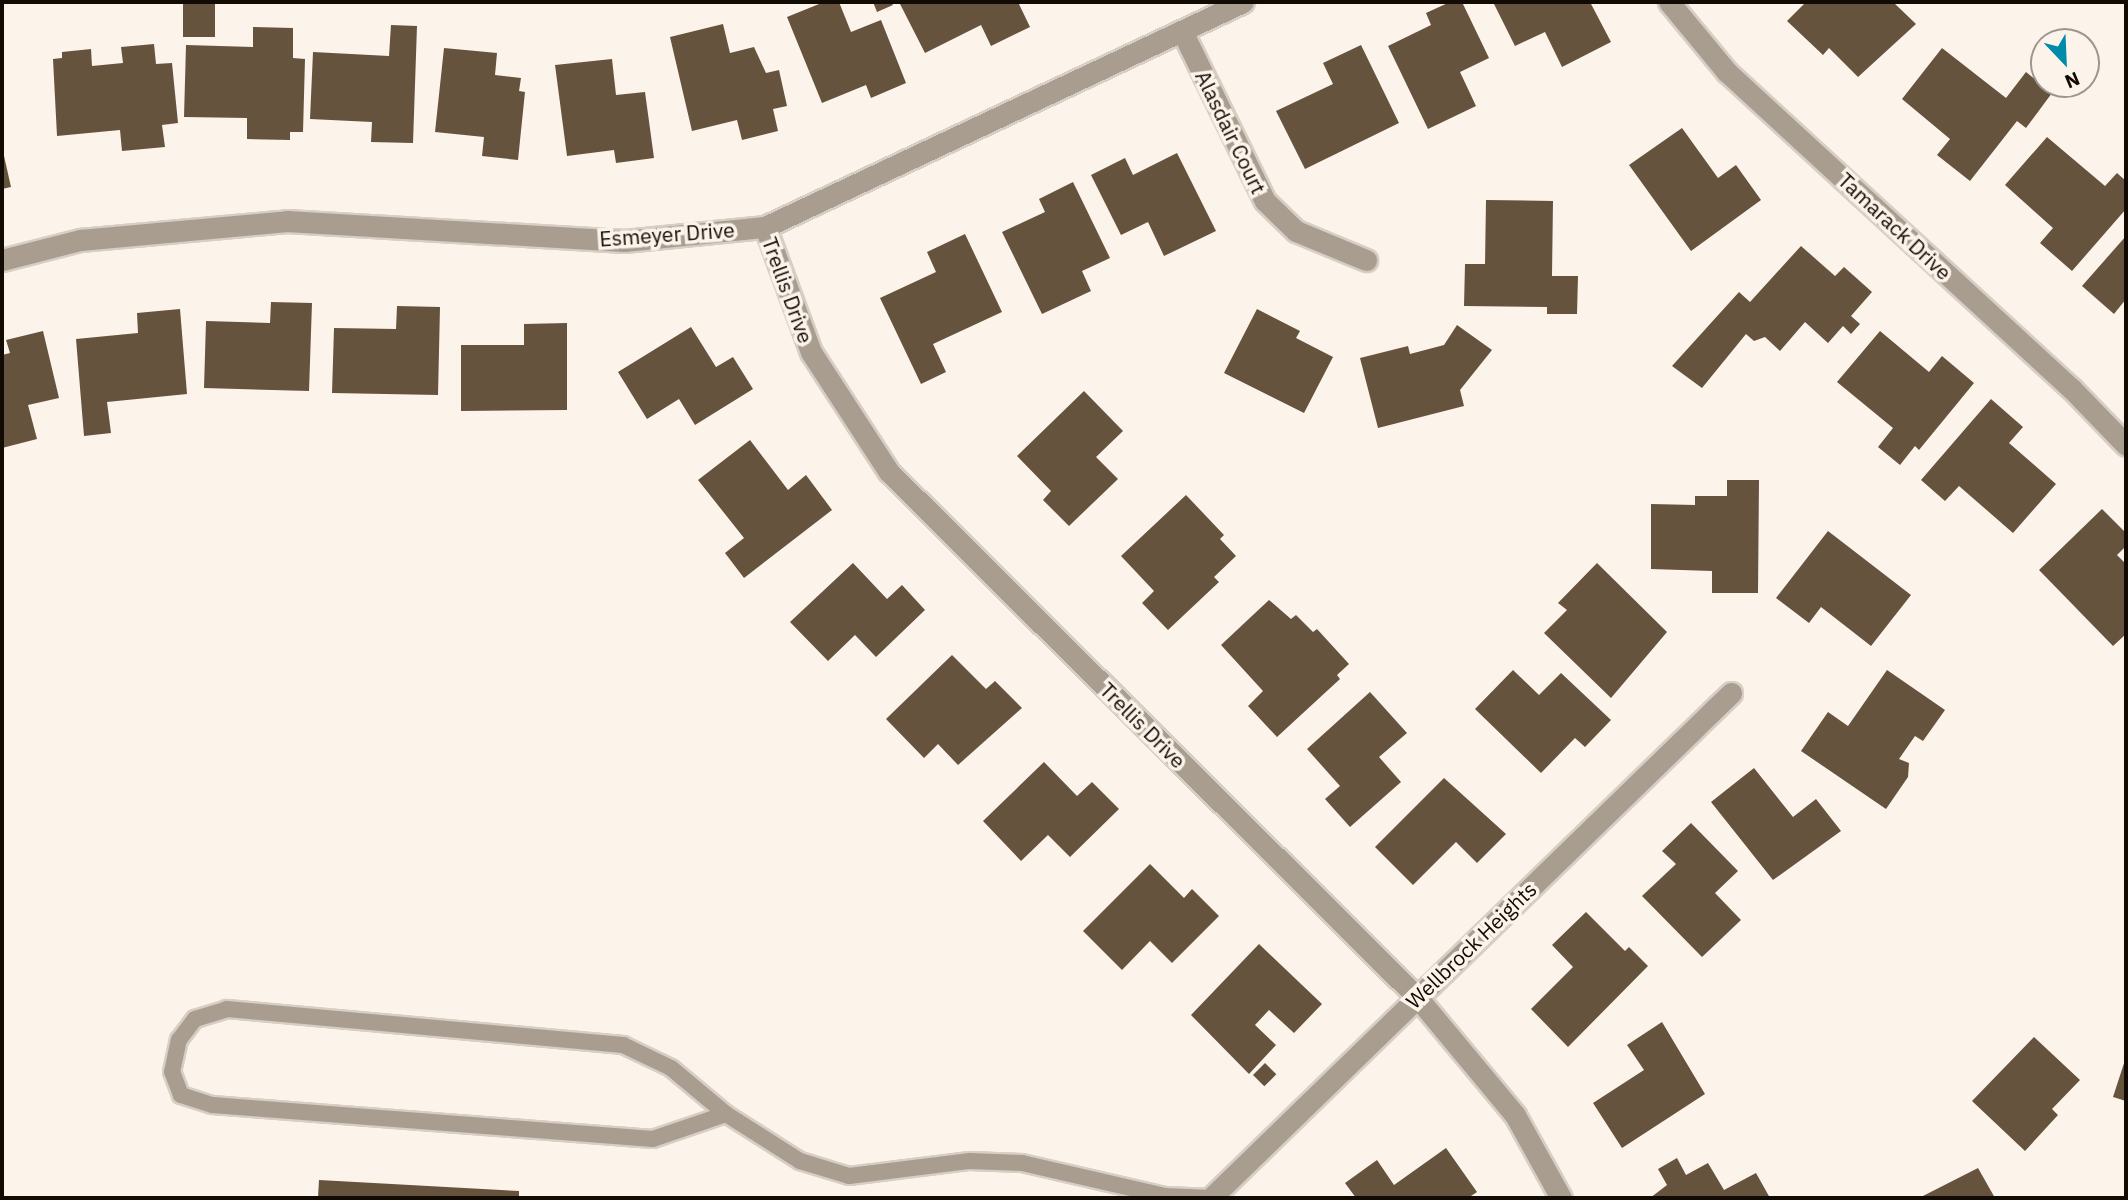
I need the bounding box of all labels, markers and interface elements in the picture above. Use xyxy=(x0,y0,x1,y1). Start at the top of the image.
north arrow xyxy=(2030,28,2100,98)
street label: Alasdair Court xyxy=(1190,66,1272,198)
text: N xyxy=(2061,67,2083,94)
street label: Tamarack Drive xyxy=(1833,167,1957,285)
street label: Esmeyer Drive xyxy=(599,217,735,251)
street label: Trellis Drive xyxy=(757,234,819,346)
street label: Trellis Drive xyxy=(1095,677,1191,773)
street label: Wellbrock Heights xyxy=(1401,876,1541,1014)

